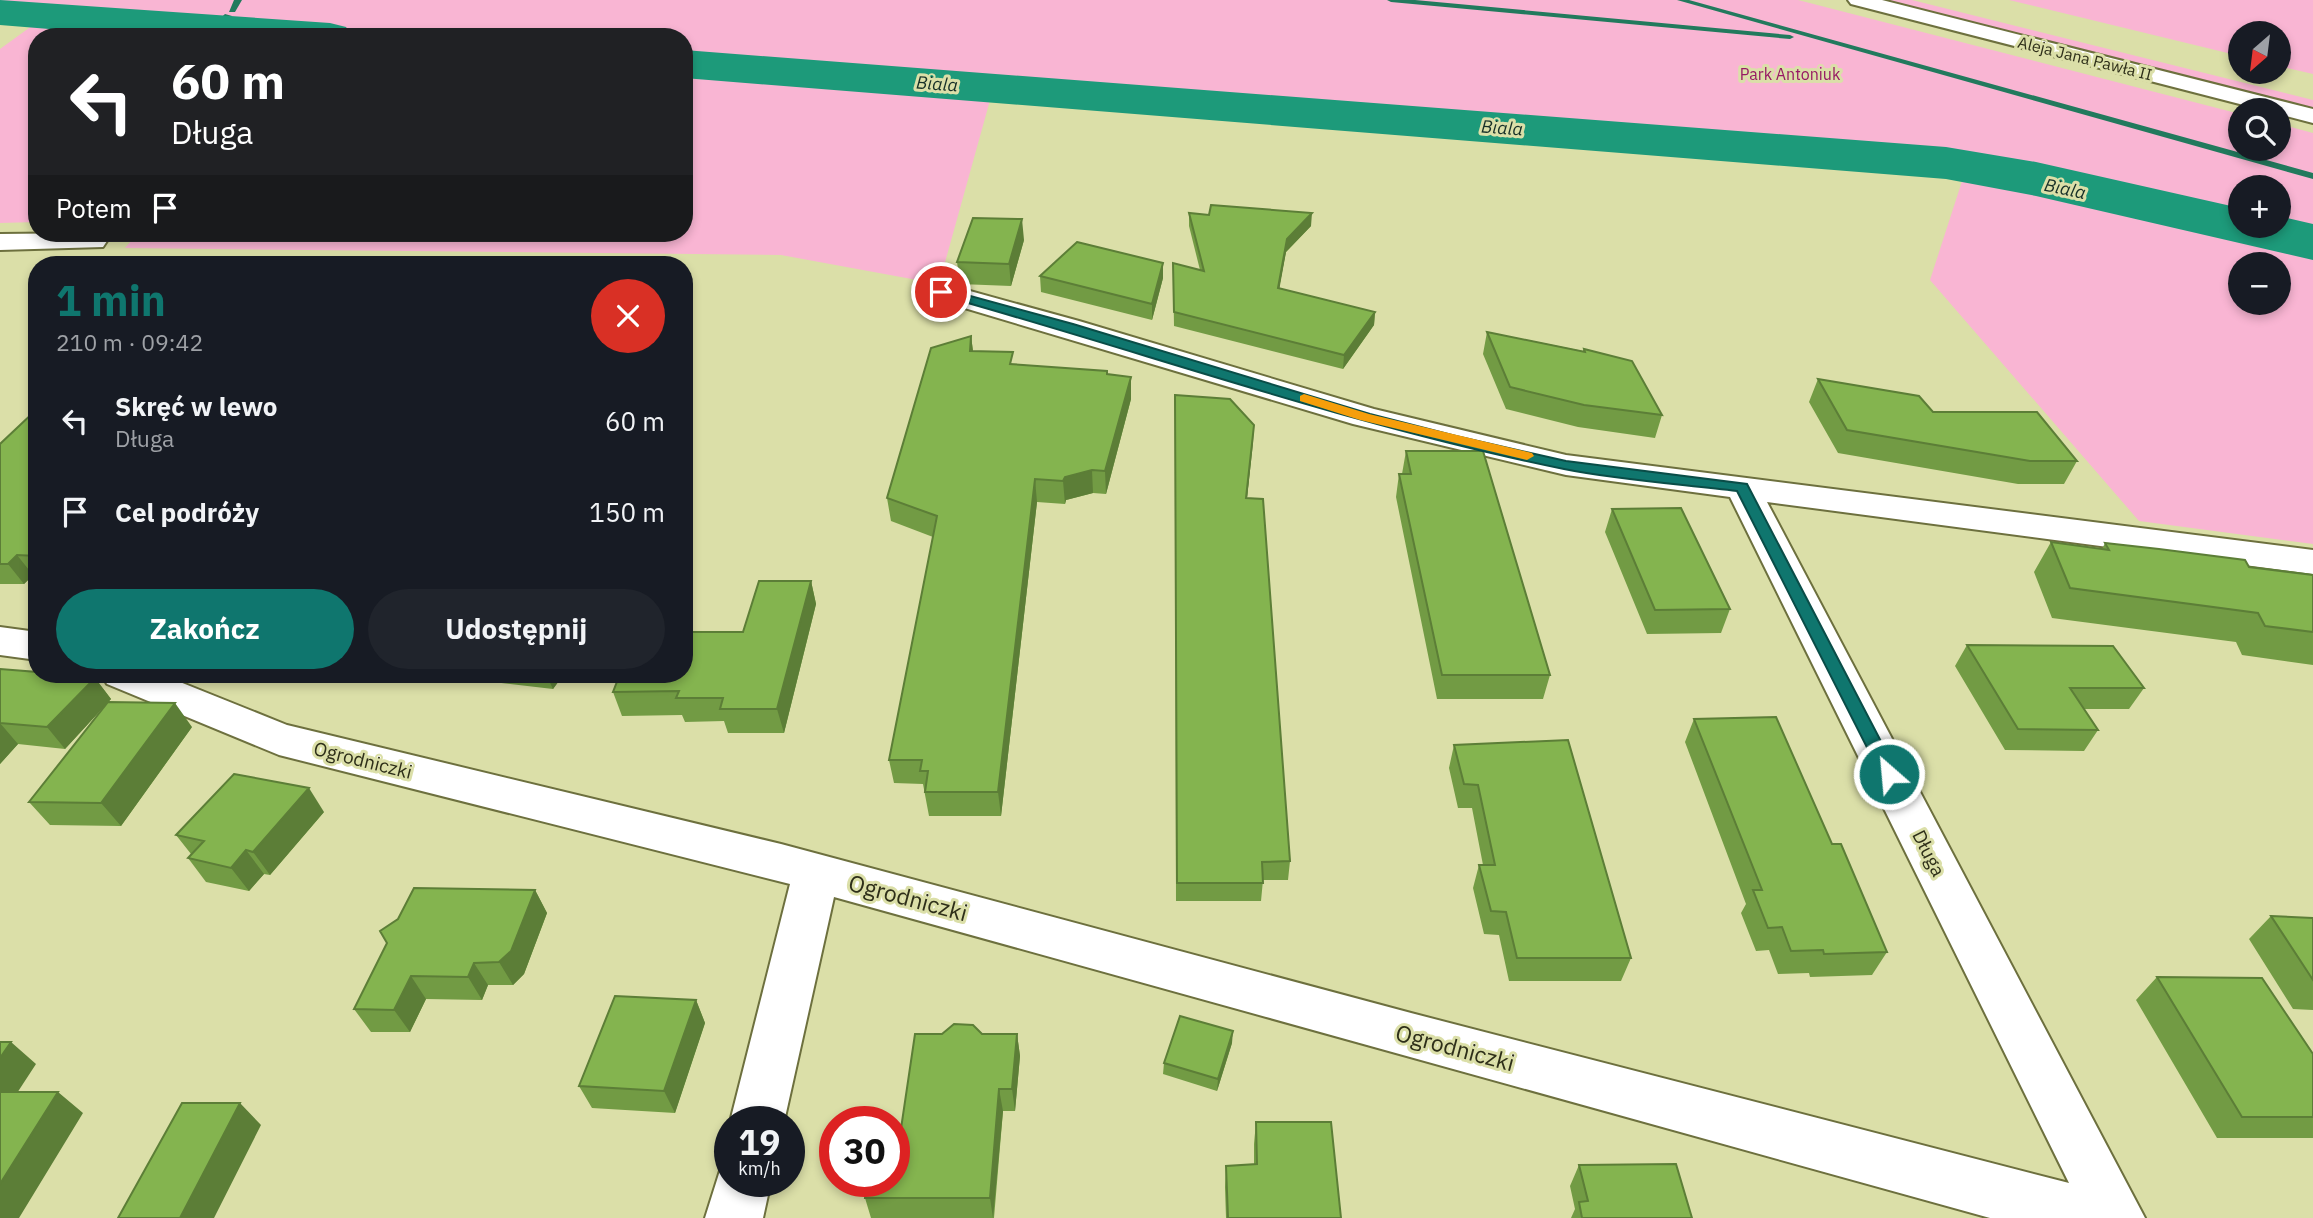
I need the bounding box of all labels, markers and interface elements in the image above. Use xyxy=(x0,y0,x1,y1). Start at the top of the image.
north arrow xyxy=(2228,21,2291,84)
map controls xyxy=(2228,21,2291,315)
street label: Aleja Jana Pawła II xyxy=(2016,32,2154,84)
text: 60 m xyxy=(171,49,285,112)
icon: left xyxy=(56,56,147,147)
park label: Park Antoniuk xyxy=(1740,64,1841,84)
water label: Biala xyxy=(915,71,959,96)
button: search xyxy=(2228,98,2291,161)
text: Długa xyxy=(171,111,253,153)
water label: Biala xyxy=(1480,115,1524,140)
water label: Biala xyxy=(2042,173,2088,204)
button: + xyxy=(2228,175,2291,238)
icon: arrive xyxy=(146,189,184,227)
text: Potem xyxy=(56,191,132,225)
button: − xyxy=(2228,252,2291,315)
pin xyxy=(911,262,971,322)
text: 1 min xyxy=(56,273,166,328)
icon: arrive xyxy=(922,273,960,311)
button: close xyxy=(591,279,665,353)
text: 210 m · 09:42 xyxy=(56,327,203,357)
text: Skręć w lewo xyxy=(115,389,277,423)
icon: left xyxy=(56,402,94,440)
text: 60 m xyxy=(605,404,665,438)
text: Długa xyxy=(115,423,174,453)
icon: arrive xyxy=(56,493,94,531)
text: Cel podróży xyxy=(115,495,259,529)
text: 150 m xyxy=(589,495,665,529)
button: Zakończ xyxy=(56,589,354,669)
button: Udostępnij xyxy=(368,589,665,669)
street label: Ogrodniczki xyxy=(311,736,415,784)
position arrow xyxy=(1852,737,1926,811)
street label: Długa xyxy=(1907,826,1951,880)
street label: Ogrodniczki xyxy=(846,867,971,927)
street label: Ogrodniczki xyxy=(1393,1017,1518,1077)
speed limit sign: 30 xyxy=(819,1106,910,1197)
text: 19 xyxy=(738,1119,781,1165)
text: km/h xyxy=(738,1157,781,1180)

